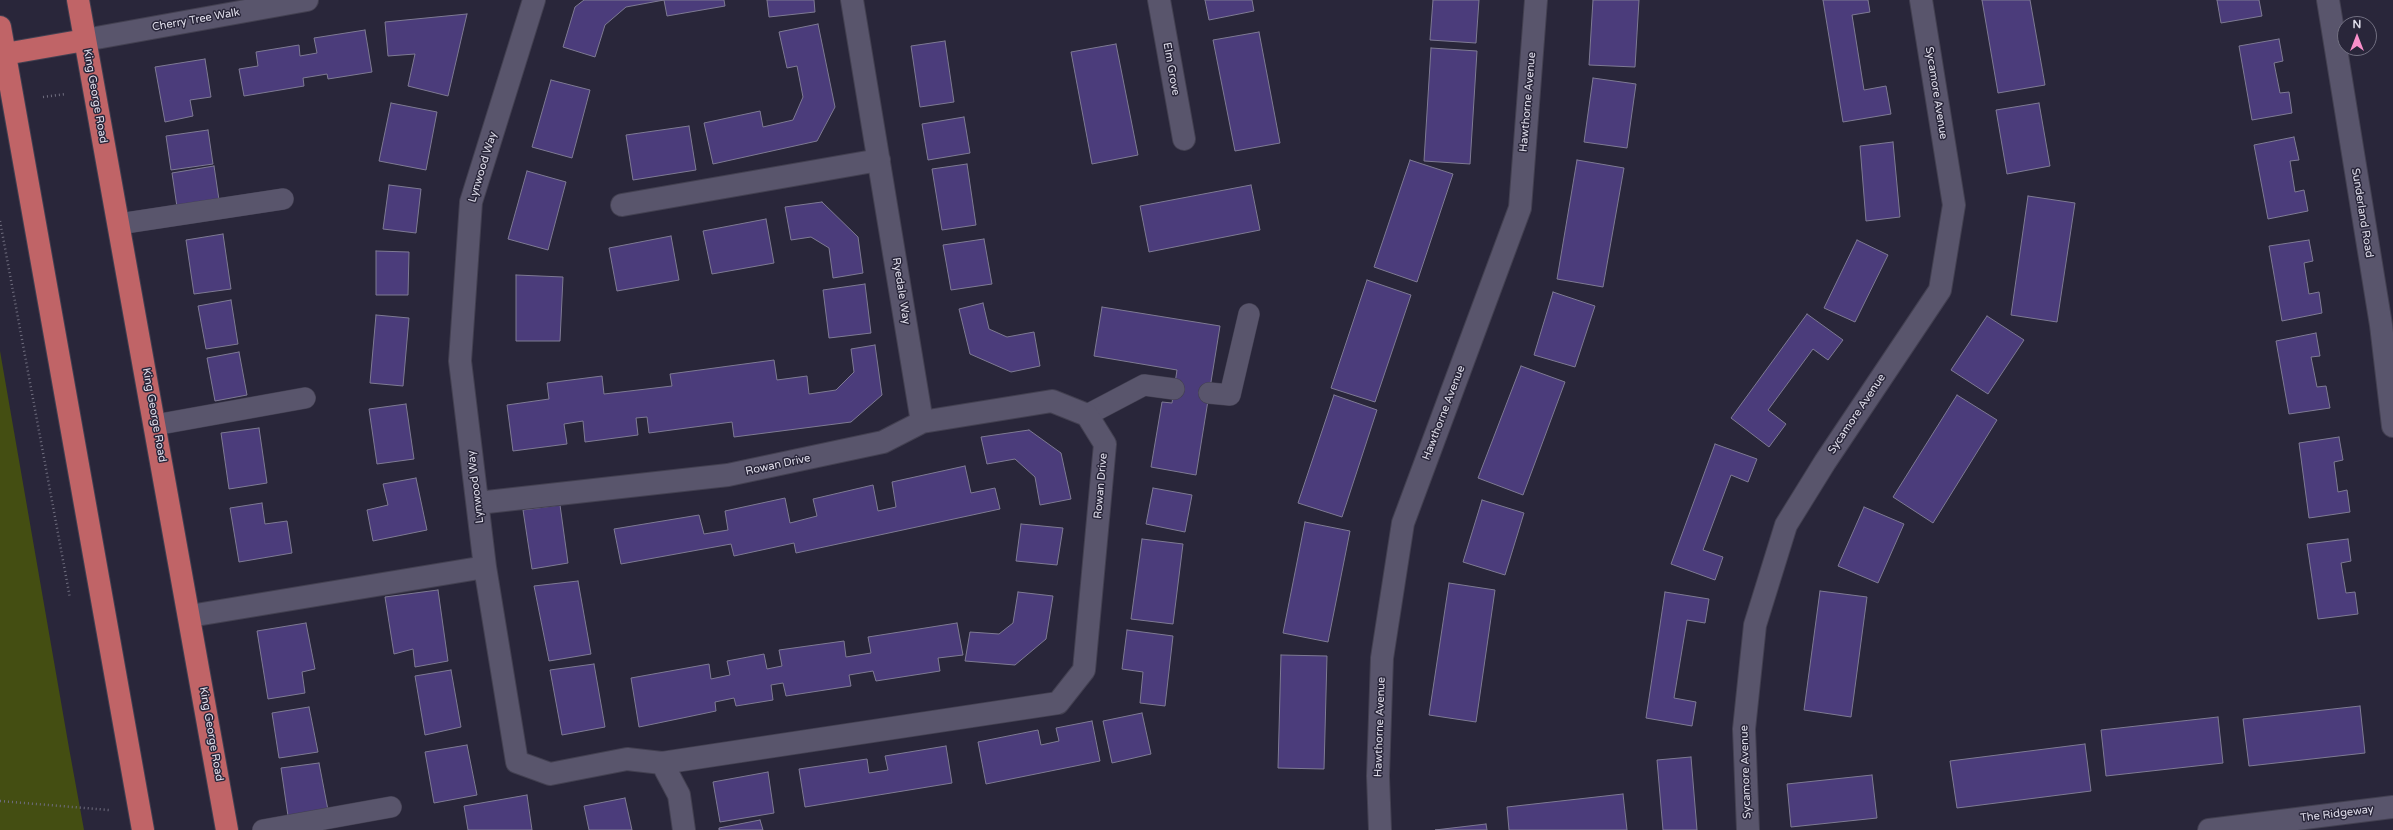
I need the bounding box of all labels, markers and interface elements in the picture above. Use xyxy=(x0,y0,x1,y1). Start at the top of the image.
street label: Cherry Tree Walk xyxy=(151,6,241,34)
north arrow xyxy=(2337,16,2377,56)
text: N xyxy=(2353,18,2361,31)
street label: Elm Grove xyxy=(1160,41,1182,97)
street label: Sycamore Avenue xyxy=(1922,46,1950,140)
street label: King George Road xyxy=(80,48,110,144)
street label: Hawthorne Avenue xyxy=(1517,51,1539,153)
street label: Lynwood Way xyxy=(466,130,500,204)
street label: Sunderland Road xyxy=(2348,167,2376,259)
street label: Ryedale Way xyxy=(889,257,913,325)
street label: Hawthorne Avenue xyxy=(1420,364,1468,462)
street label: King George Road xyxy=(139,367,169,463)
street label: Sycamore Avenue xyxy=(1825,372,1889,456)
street label: Lynwood Way xyxy=(465,450,487,524)
street label: Rowan Drive xyxy=(744,452,812,478)
street label: Rowan Drive xyxy=(1092,453,1110,519)
street label: Hawthorne Avenue xyxy=(1372,677,1388,777)
street label: King George Road xyxy=(196,686,226,782)
street label: Sycamore Avenue xyxy=(1738,725,1754,819)
street label: The Ridgeway xyxy=(2300,803,2374,825)

